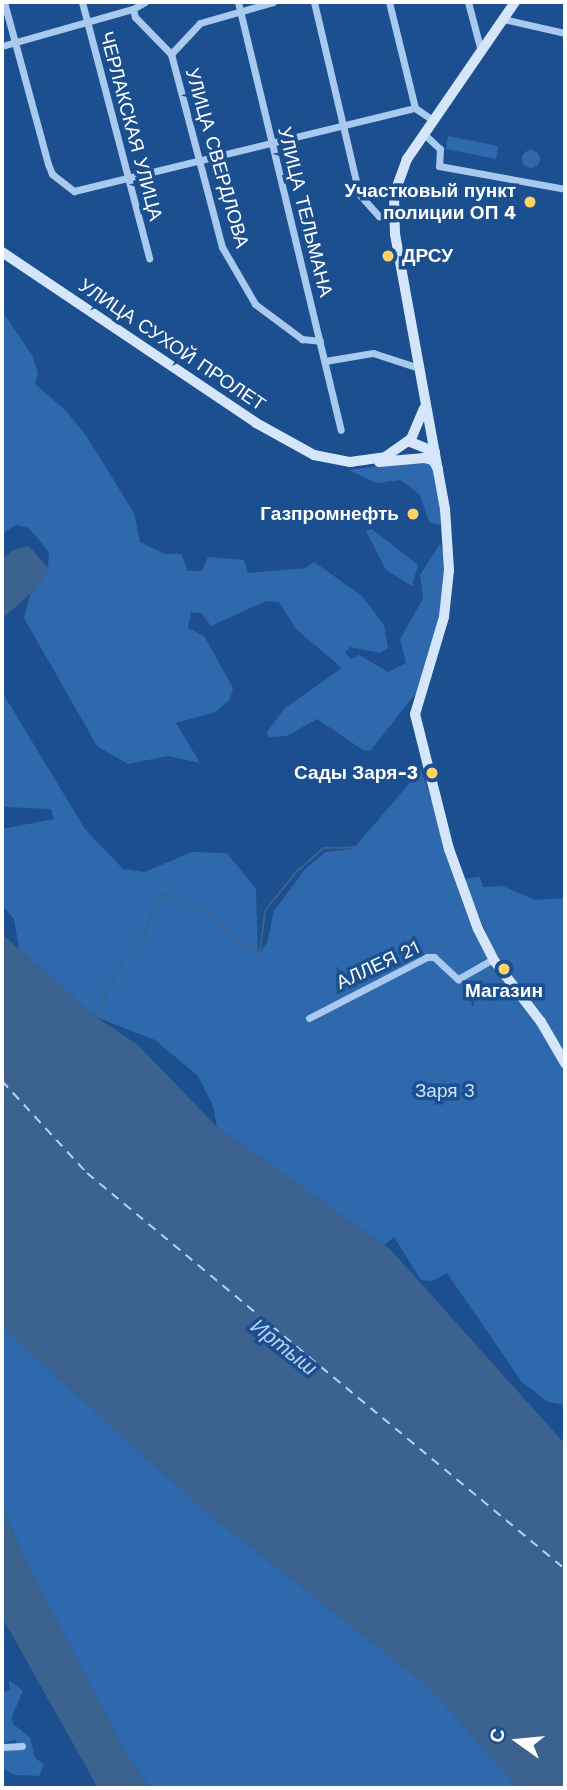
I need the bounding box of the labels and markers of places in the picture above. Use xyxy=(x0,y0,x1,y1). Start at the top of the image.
place label: Участковый пункт полиции ОП 4 xyxy=(344,180,516,224)
marker: Участковый пункт полиции ОП 4 xyxy=(522,194,538,210)
place label: ДРСУ xyxy=(402,245,453,267)
marker: ДРСУ xyxy=(380,248,396,264)
place label: Газпромнефть xyxy=(260,503,399,525)
marker: Газпромнефть xyxy=(405,506,421,522)
place label: Сады Заря-3 xyxy=(294,762,418,784)
marker: Сады Заря-3 xyxy=(424,765,440,781)
marker: Магазин xyxy=(496,961,512,977)
place label: Магазин xyxy=(465,980,543,1002)

